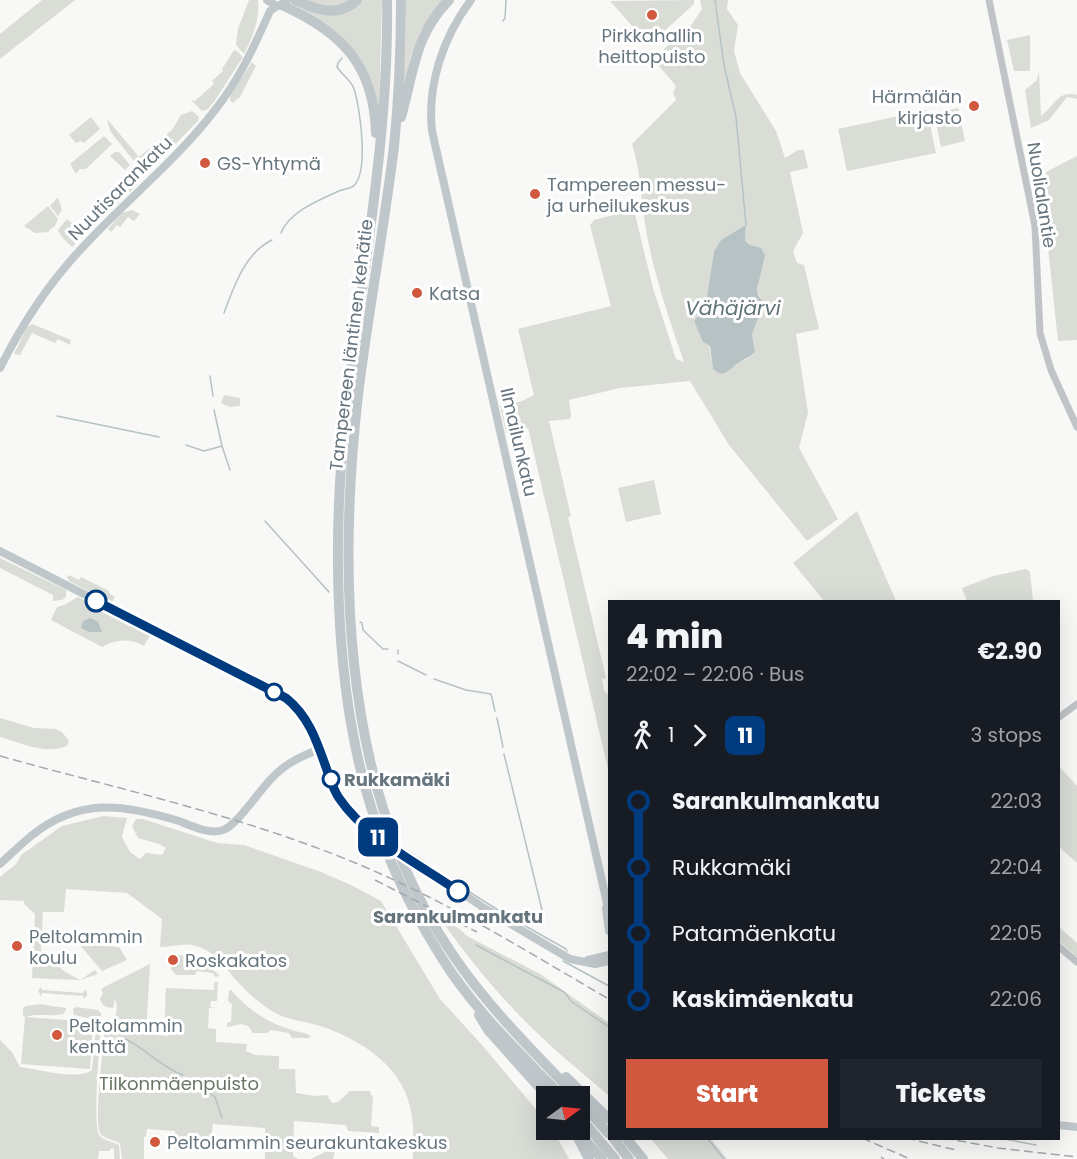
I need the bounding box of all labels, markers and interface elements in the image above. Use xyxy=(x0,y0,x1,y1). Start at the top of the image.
marker: Pirkkahallin heittopuisto xyxy=(645,8,659,22)
place label: Pirkkahallin heittopuisto xyxy=(598,23,706,69)
place label: Härmälän kirjasto xyxy=(872,84,962,130)
marker: Härmälän kirjasto xyxy=(967,99,981,113)
street label: Nuutisarankatu xyxy=(62,130,178,246)
street label: Nuolialantie xyxy=(1021,140,1063,250)
place label: GS-Yhtymä xyxy=(217,151,321,176)
marker: GS-Yhtymä xyxy=(198,156,212,170)
place label: Tampereen messu- ja urheilukeskus xyxy=(546,172,726,218)
marker: Tampereen messu- ja urheilukeskus xyxy=(528,187,542,201)
street label: Tampereen läntinen kehätie xyxy=(323,218,379,472)
place label: Katsa xyxy=(429,281,480,306)
marker: Katsa xyxy=(410,286,424,300)
water label: Vähäjärvi xyxy=(685,294,782,322)
street label: Ilmailunkatu xyxy=(494,385,544,499)
unlabelled marker xyxy=(85,590,107,612)
text: 4 min xyxy=(626,613,723,660)
text: €2.90 xyxy=(978,636,1042,667)
text: 22:02 – 22:06 · Bus xyxy=(626,660,804,688)
unlabelled marker xyxy=(265,683,283,701)
icon: walk xyxy=(626,719,659,752)
icon: forward xyxy=(683,719,716,752)
text: 1 xyxy=(668,721,674,749)
text: 11 xyxy=(737,721,753,750)
text: 3 stops xyxy=(970,721,1042,749)
place label: Rukkamäki xyxy=(344,767,450,792)
marker: Rukkamäki xyxy=(322,770,340,788)
text: Sarankulmankatu xyxy=(672,786,880,817)
text: 22:03 xyxy=(990,787,1042,815)
line badge: 11 xyxy=(351,818,405,856)
text: 11 xyxy=(370,823,386,852)
text: Rukkamäki xyxy=(672,852,791,883)
text: 22:04 xyxy=(990,853,1042,881)
marker: Sarankulmankatu xyxy=(447,880,469,902)
place label: Sarankulmankatu xyxy=(373,904,543,929)
text: Patamäenkatu xyxy=(672,918,836,949)
text: 22:05 xyxy=(990,919,1042,947)
place label: Peltolammin koulu xyxy=(29,924,143,970)
marker: Peltolammin koulu xyxy=(10,939,24,953)
place label: Roskakatos xyxy=(185,948,287,973)
marker: Roskakatos xyxy=(166,953,180,967)
text: Kaskimäenkatu xyxy=(672,984,854,1015)
text: 22:06 xyxy=(989,985,1042,1013)
place label: Peltolammin kenttä xyxy=(69,1013,183,1059)
marker: Peltolammin kenttä xyxy=(50,1028,64,1042)
button: Start xyxy=(626,1059,828,1128)
button: Tickets xyxy=(840,1059,1042,1128)
park label: Tilkonmäenpuisto xyxy=(99,1071,259,1096)
north arrow xyxy=(536,1086,590,1140)
map controls xyxy=(536,1086,590,1140)
place label: Peltolammin seurakuntakeskus xyxy=(167,1130,448,1155)
marker: Peltolammin seurakuntakeskus xyxy=(148,1135,162,1149)

